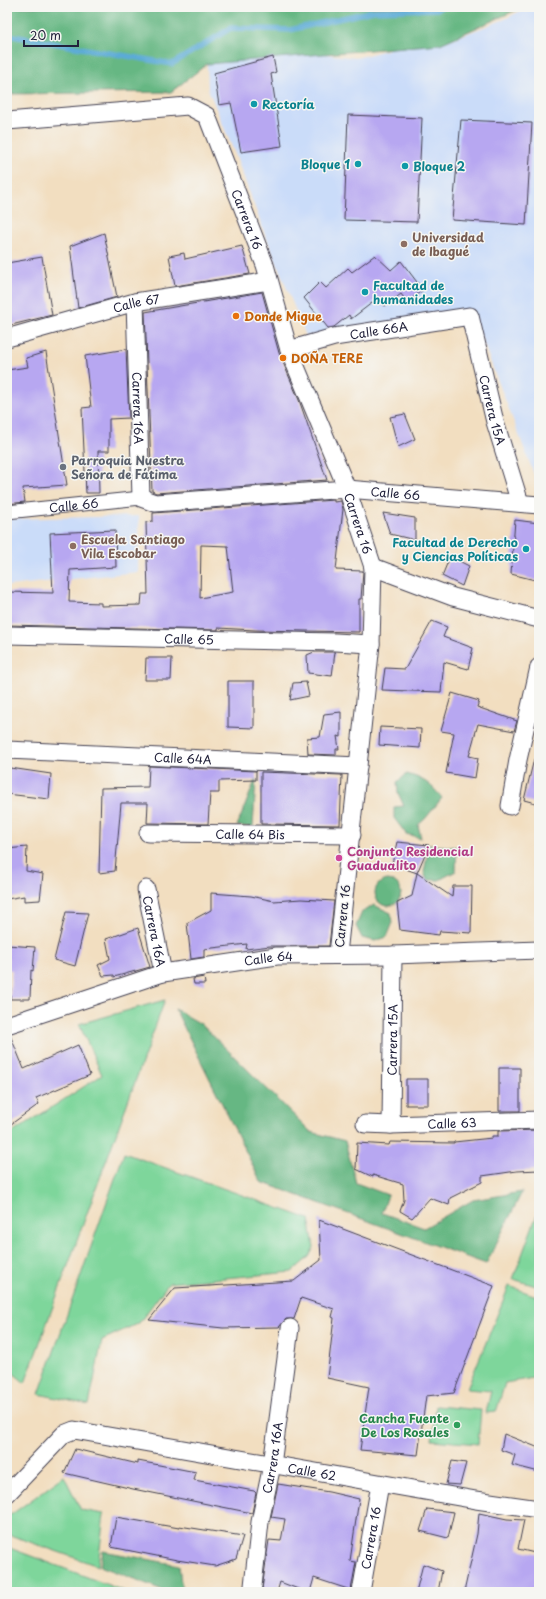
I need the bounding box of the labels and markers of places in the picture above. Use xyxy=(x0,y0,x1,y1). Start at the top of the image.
place label: Rectoría xyxy=(262,95,315,113)
marker: Rectoría xyxy=(249,99,259,109)
place label: Bloque 1 xyxy=(300,155,350,173)
place label: Bloque 2 xyxy=(413,157,466,175)
marker: Bloque 1 xyxy=(353,159,363,169)
marker: Bloque 2 xyxy=(400,161,410,171)
place label: Universidad de Ibagué xyxy=(412,228,484,260)
marker: Universidad de Ibagué xyxy=(399,239,409,249)
place label: Facultad de humanidades xyxy=(373,276,454,308)
marker: Facultad de humanidades xyxy=(360,287,370,297)
place label: Donde Migue xyxy=(244,307,322,325)
marker: Donde Migue xyxy=(231,311,241,321)
place label: DOÑA TERE xyxy=(291,349,363,367)
marker: DOÑA TERE xyxy=(278,353,288,363)
place label: Parroquia Nuestra Señora de Fátima xyxy=(71,451,185,483)
marker: Parroquia Nuestra Señora de Fátima xyxy=(58,462,68,472)
place label: Escuela Santiago Vila Escobar xyxy=(81,530,185,562)
place label: Facultad de Derecho y Ciencias Políticas xyxy=(392,533,518,565)
marker: Escuela Santiago Vila Escobar xyxy=(68,541,78,551)
marker: Facultad de Derecho y Ciencias Políticas xyxy=(521,544,531,554)
place label: Conjunto Residencial Guadualito xyxy=(347,842,474,874)
marker: Conjunto Residencial Guadualito xyxy=(334,853,344,863)
place label: Cancha Fuente De Los Rosales xyxy=(359,1409,449,1441)
marker: Cancha Fuente De Los Rosales xyxy=(452,1420,462,1430)

